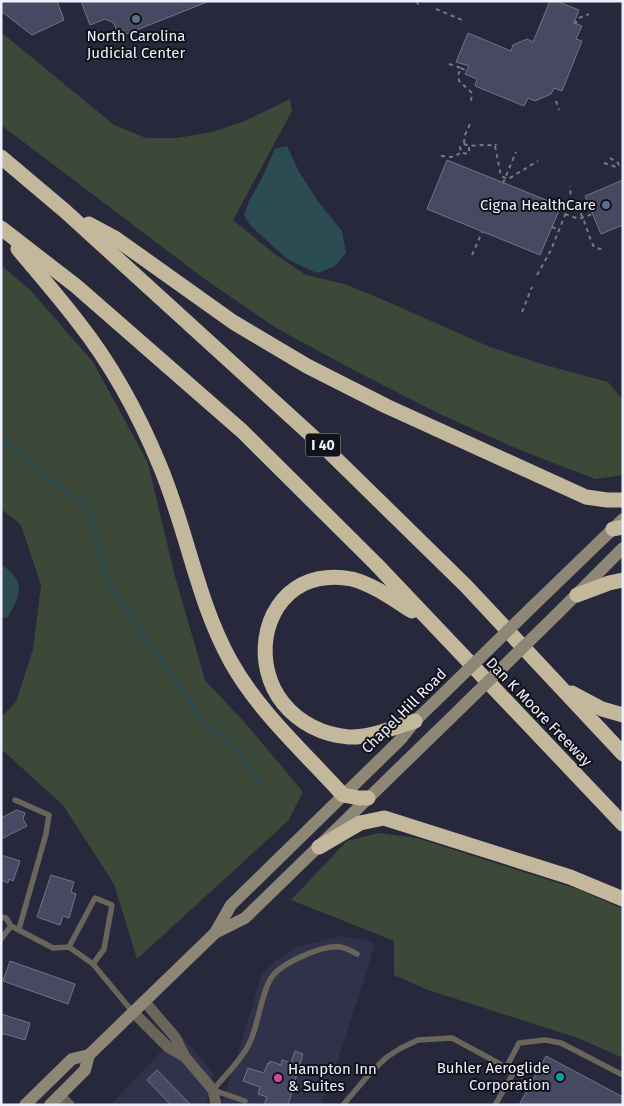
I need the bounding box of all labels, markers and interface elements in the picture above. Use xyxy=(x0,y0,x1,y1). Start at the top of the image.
marker: North Carolina Judicial Center xyxy=(130,13,142,25)
place label: North Carolina Judicial Center xyxy=(86,27,186,62)
place label: Cigna HealthCare xyxy=(480,196,596,214)
marker: Cigna HealthCare xyxy=(600,199,612,211)
road number: I 40 xyxy=(306,434,340,456)
street label: Dan K Moore Freeway xyxy=(482,654,596,771)
street label: Chapel Hill Road xyxy=(358,665,450,757)
place label: Buhler Aeroglide Corporation xyxy=(437,1059,550,1094)
place label: Hampton Inn & Suites xyxy=(288,1060,377,1095)
marker: Buhler Aeroglide Corporation xyxy=(554,1071,566,1083)
marker: Hampton Inn & Suites xyxy=(272,1072,284,1084)

